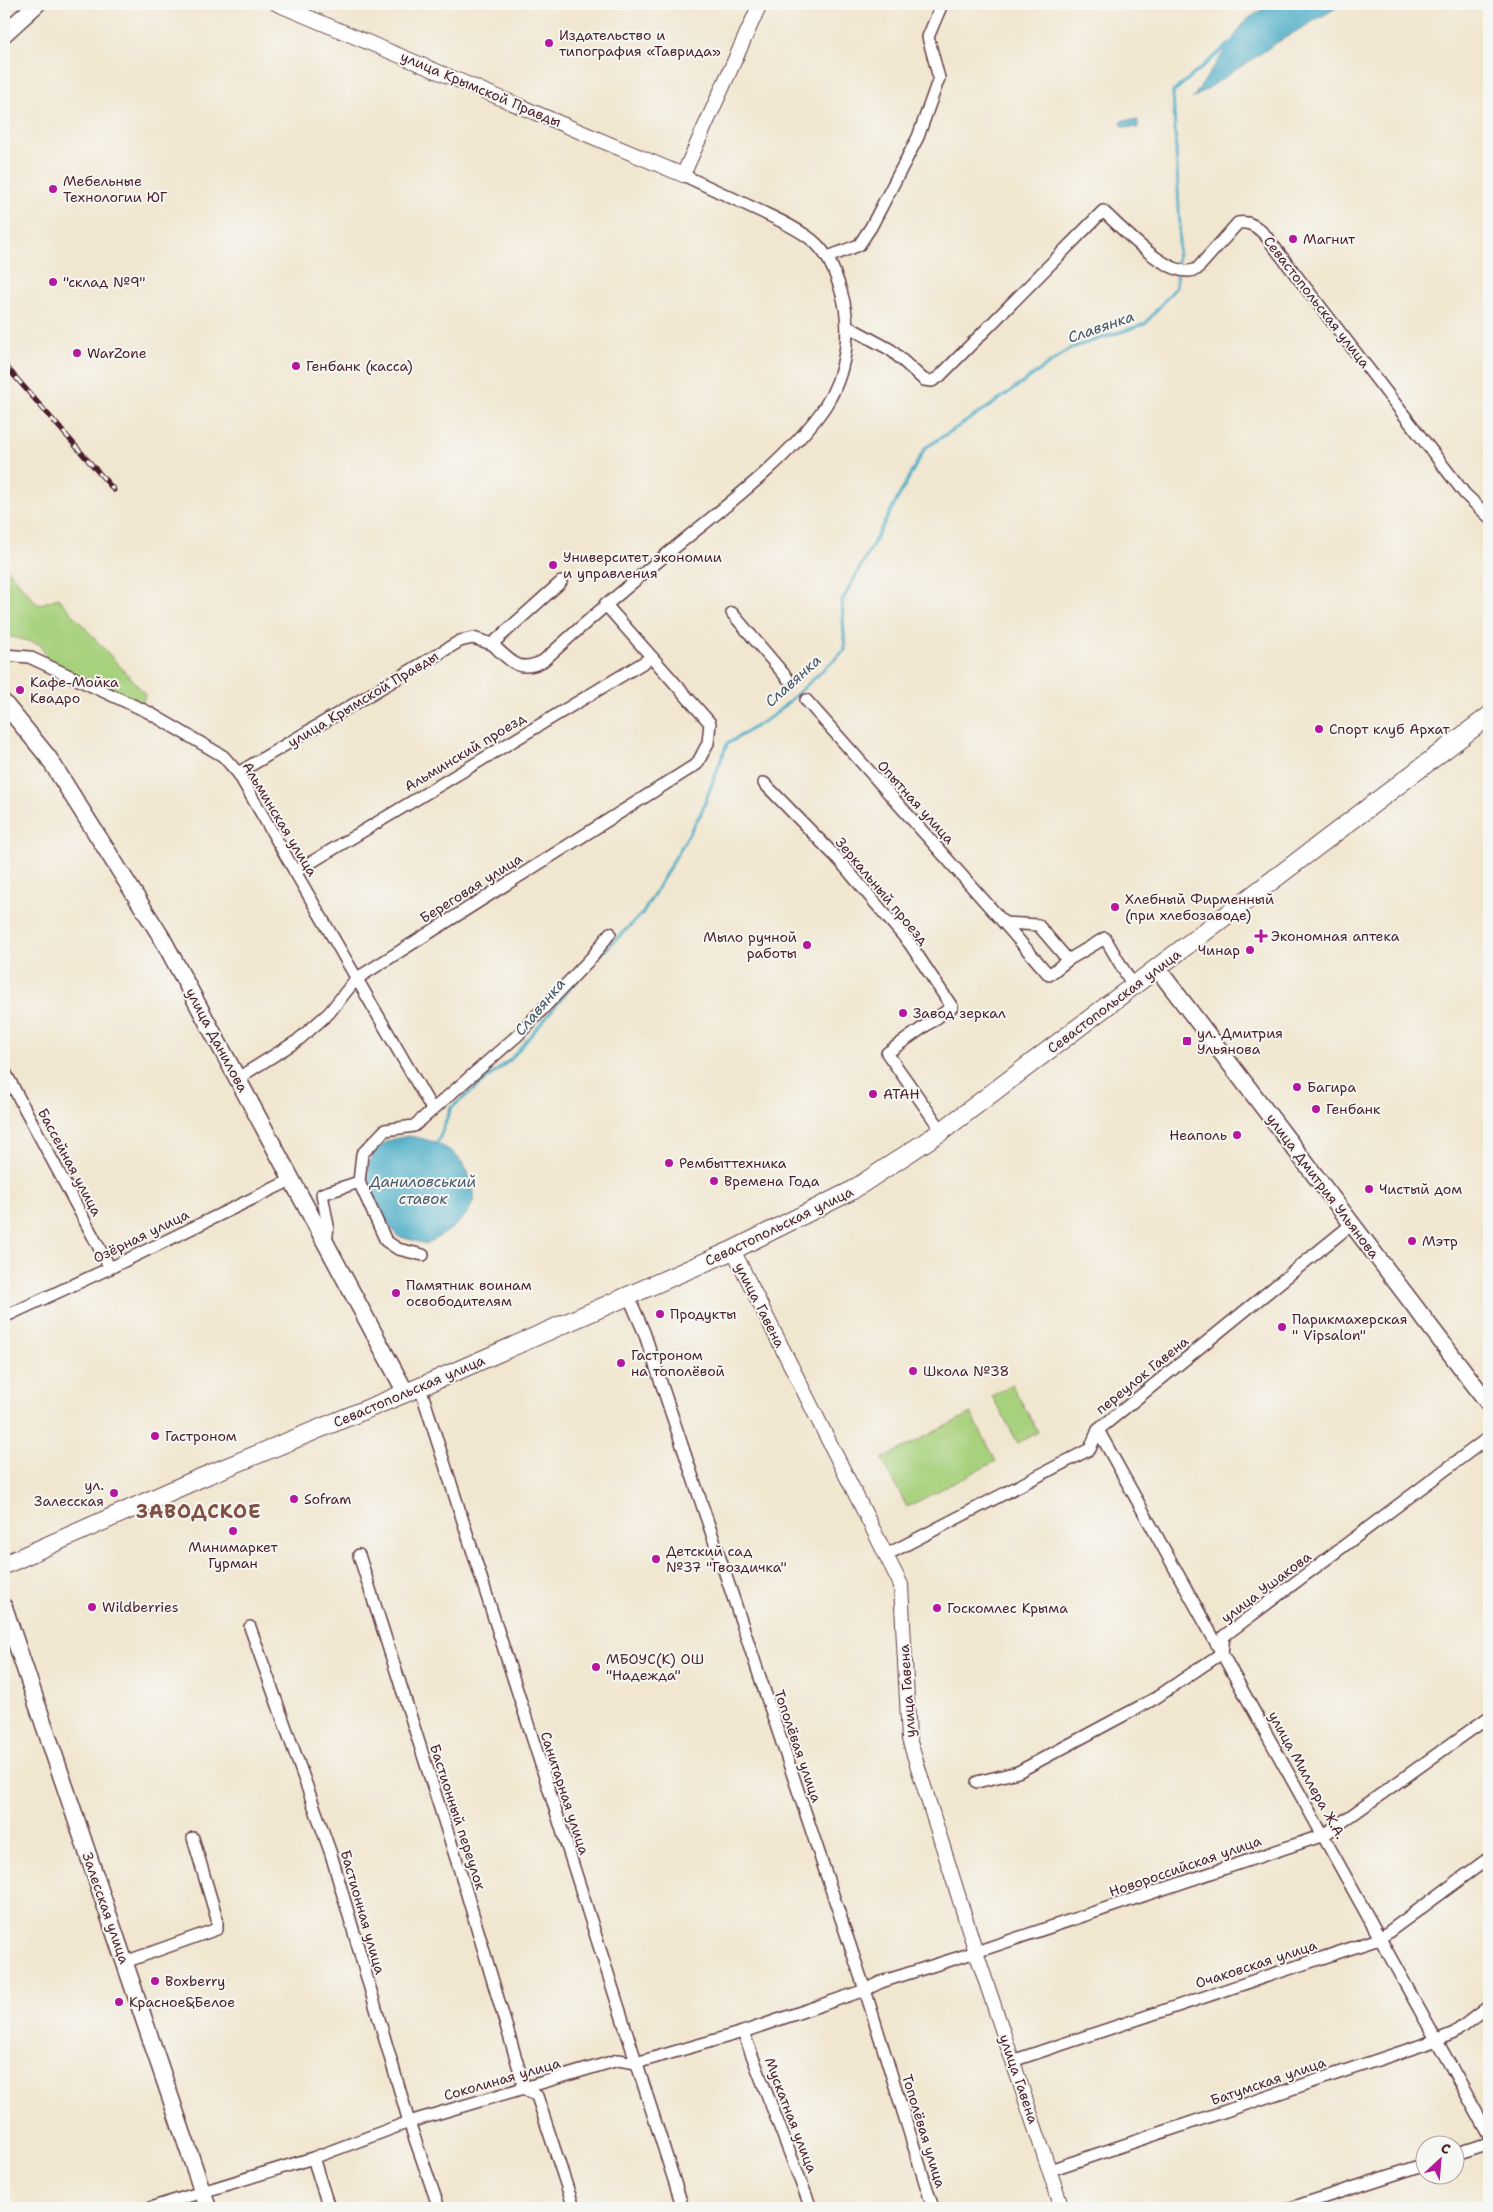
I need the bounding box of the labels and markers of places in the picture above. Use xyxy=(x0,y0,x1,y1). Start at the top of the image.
place label: Издательство и типография «Таврида» xyxy=(559,26,721,60)
marker: Издательство и типография «Таврида» xyxy=(543,37,555,49)
place label: Мебельные Технологии ЮГ xyxy=(63,172,168,206)
marker: Мебельные Технологии ЮГ xyxy=(47,183,59,195)
place label: Магнит xyxy=(1303,230,1356,248)
marker: Магнит xyxy=(1287,233,1299,245)
place label: "склад №9" xyxy=(63,273,145,291)
marker: "склад №9" xyxy=(47,276,59,288)
place label: WarZone xyxy=(87,344,147,362)
marker: WarZone xyxy=(71,347,83,359)
place label: Генбанк (касса) xyxy=(306,357,413,375)
marker: Генбанк (касса) xyxy=(290,360,302,372)
place label: Университет экономии и управления xyxy=(563,548,722,582)
marker: Университет экономии и управления xyxy=(547,559,559,571)
place label: Кафе-Мойка Квадро xyxy=(30,673,119,707)
marker: Кафе-Мойка Квадро xyxy=(14,684,26,696)
place label: Спорт клуб Архат xyxy=(1329,720,1451,738)
marker: Спорт клуб Архат xyxy=(1313,723,1325,735)
place label: Хлебный Фирменный (при хлебозаводе) xyxy=(1125,890,1274,924)
marker: Хлебный Фирменный (при хлебозаводе) xyxy=(1109,901,1121,913)
place label: Экономная аптека xyxy=(1271,927,1400,945)
place label: Мыло ручной работы xyxy=(703,928,797,962)
marker: Экономная аптека xyxy=(1255,930,1267,942)
marker: Мыло ручной работы xyxy=(801,939,813,951)
place label: Чинар xyxy=(1198,941,1240,959)
marker: Чинар xyxy=(1244,944,1256,956)
place label: Завод зеркал xyxy=(913,1004,1006,1022)
marker: Завод зеркал xyxy=(897,1007,909,1019)
place label: ул. Дмитрия Ульянова xyxy=(1197,1024,1283,1058)
marker: ул. Дмитрия Ульянова xyxy=(1181,1035,1193,1047)
place label: Багира xyxy=(1307,1078,1356,1096)
marker: Багира xyxy=(1291,1081,1303,1093)
place label: АТАН xyxy=(883,1085,920,1103)
marker: АТАН xyxy=(867,1088,879,1100)
place label: Генбанк xyxy=(1326,1100,1381,1118)
marker: Генбанк xyxy=(1310,1103,1322,1115)
place label: Неаполь xyxy=(1169,1126,1227,1144)
marker: Неаполь xyxy=(1231,1129,1243,1141)
place label: Рембыттехника xyxy=(679,1154,787,1172)
marker: Рембыттехника xyxy=(663,1157,675,1169)
place label: Времена Года xyxy=(724,1172,820,1190)
marker: Времена Года xyxy=(708,1175,720,1187)
place label: Чистый дом xyxy=(1379,1180,1462,1198)
marker: Чистый дом xyxy=(1363,1183,1375,1195)
place label: Мэтр xyxy=(1422,1232,1458,1250)
marker: Мэтр xyxy=(1406,1235,1418,1247)
place label: Памятник воинам освободителям xyxy=(406,1276,532,1310)
marker: Памятник воинам освободителям xyxy=(390,1287,402,1299)
place label: Продукты xyxy=(670,1305,737,1323)
marker: Продукты xyxy=(654,1308,666,1320)
place label: Парикмахерская " Vipsalon" xyxy=(1292,1310,1407,1344)
marker: Парикмахерская " Vipsalon" xyxy=(1276,1321,1288,1333)
place label: Гастроном на тополёвой xyxy=(631,1346,725,1380)
marker: Гастроном на тополёвой xyxy=(615,1357,627,1369)
place label: Школа №38 xyxy=(923,1362,1009,1380)
marker: Школа №38 xyxy=(907,1365,919,1377)
place label: Гастроном xyxy=(165,1427,237,1445)
marker: Гастроном xyxy=(149,1430,161,1442)
place label: ул. Залесская xyxy=(34,1476,104,1510)
marker: ул. Залесская xyxy=(108,1487,120,1499)
place label: Sofram xyxy=(304,1490,351,1508)
marker: Sofram xyxy=(288,1493,300,1505)
marker: Минимаркет Гурман xyxy=(227,1525,239,1537)
place label: Минимаркет Гурман xyxy=(188,1538,279,1572)
place label: Детский сад №37 "Гвоздичка" xyxy=(666,1542,787,1576)
marker: Детский сад №37 "Гвоздичка" xyxy=(650,1553,662,1565)
place label: Wildberries xyxy=(102,1598,179,1616)
place label: Госкомлес Крыма xyxy=(947,1599,1068,1617)
marker: Wildberries xyxy=(86,1601,98,1613)
marker: Госкомлес Крыма xyxy=(931,1602,943,1614)
place label: МБОУС(К) ОШ "Надежда" xyxy=(606,1650,704,1684)
marker: МБОУС(К) ОШ "Надежда" xyxy=(590,1661,602,1673)
place label: Boxberry xyxy=(165,1972,225,1990)
marker: Boxberry xyxy=(149,1975,161,1987)
place label: Красное&Белое xyxy=(129,1993,235,2011)
marker: Красное&Белое xyxy=(113,1996,125,2008)

